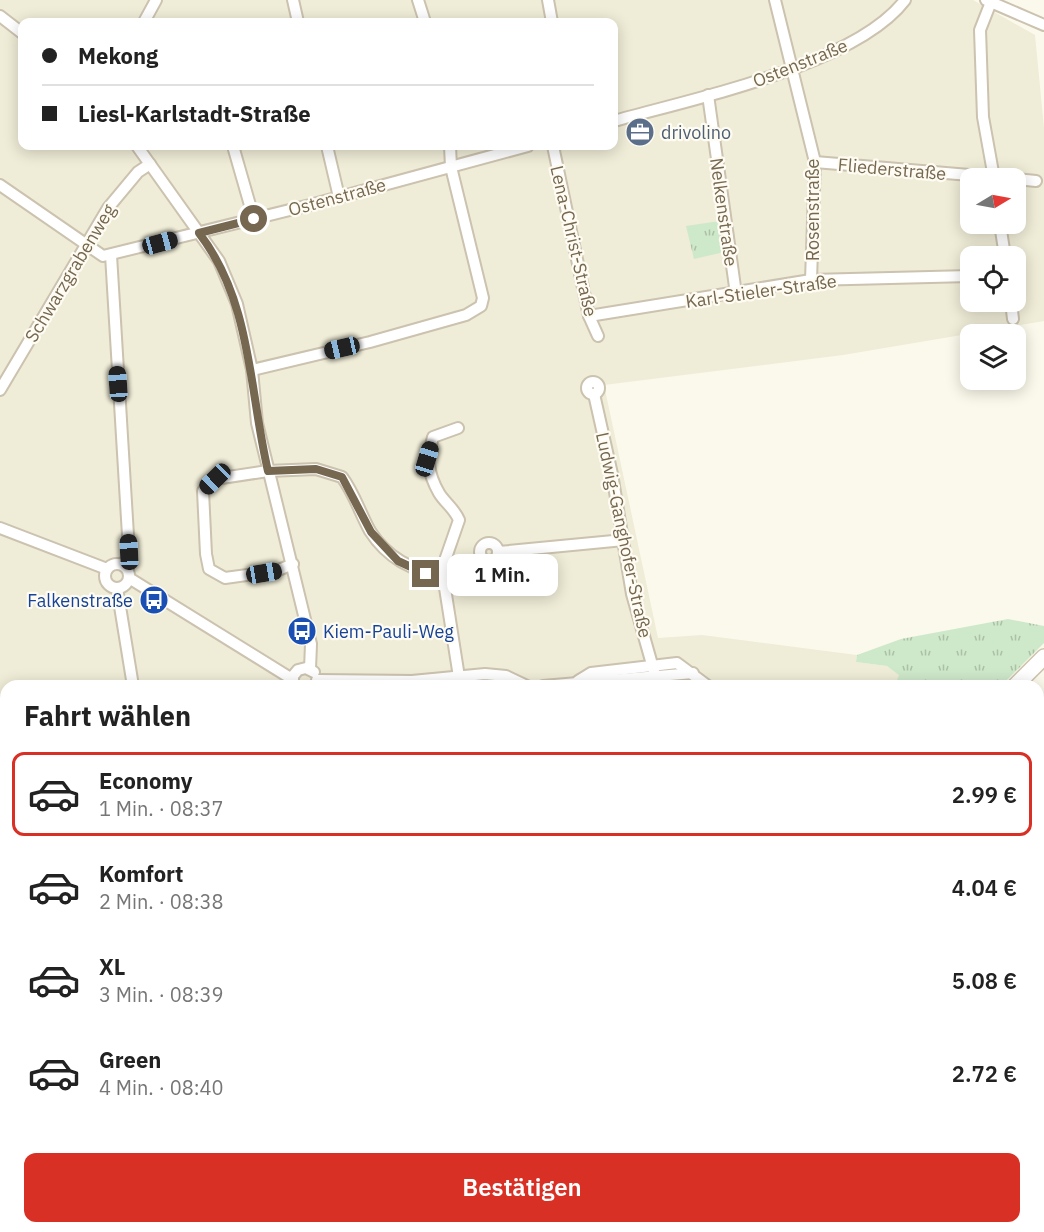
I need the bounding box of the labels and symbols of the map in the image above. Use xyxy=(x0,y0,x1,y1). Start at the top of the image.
street label: Ostenstraße xyxy=(749,34,851,92)
office icon: drivolino xyxy=(624,116,656,148)
place label: drivolino xyxy=(661,121,731,144)
street label: Fliederstraße xyxy=(837,153,947,185)
street label: Nelkenstraße xyxy=(705,156,743,268)
street label: Rosenstraße xyxy=(801,159,824,261)
street label: Lena-Christ-Straße xyxy=(545,163,603,319)
north arrow xyxy=(960,168,1026,234)
street label: Ostenstraße xyxy=(286,173,388,221)
street label: Schwarzgrabenweg xyxy=(20,199,121,346)
route start xyxy=(240,205,267,232)
car xyxy=(140,230,180,256)
street label: Karl-Stieler-Straße xyxy=(684,269,838,313)
car xyxy=(322,335,362,361)
car xyxy=(108,365,128,403)
street label: Ludwig-Ganghofer-Straße xyxy=(591,430,657,640)
car xyxy=(413,439,441,479)
car xyxy=(196,460,234,498)
car xyxy=(119,534,139,570)
callout: 1 Min. xyxy=(447,553,558,595)
route end xyxy=(412,560,439,587)
car xyxy=(245,561,283,585)
bus stop icon: Falkenstraße xyxy=(138,584,170,616)
place label: Falkenstraße xyxy=(27,589,133,612)
bus stop icon: Kiem-Pauli-Weg xyxy=(286,615,318,647)
place label: Kiem-Pauli-Weg xyxy=(323,620,454,643)

